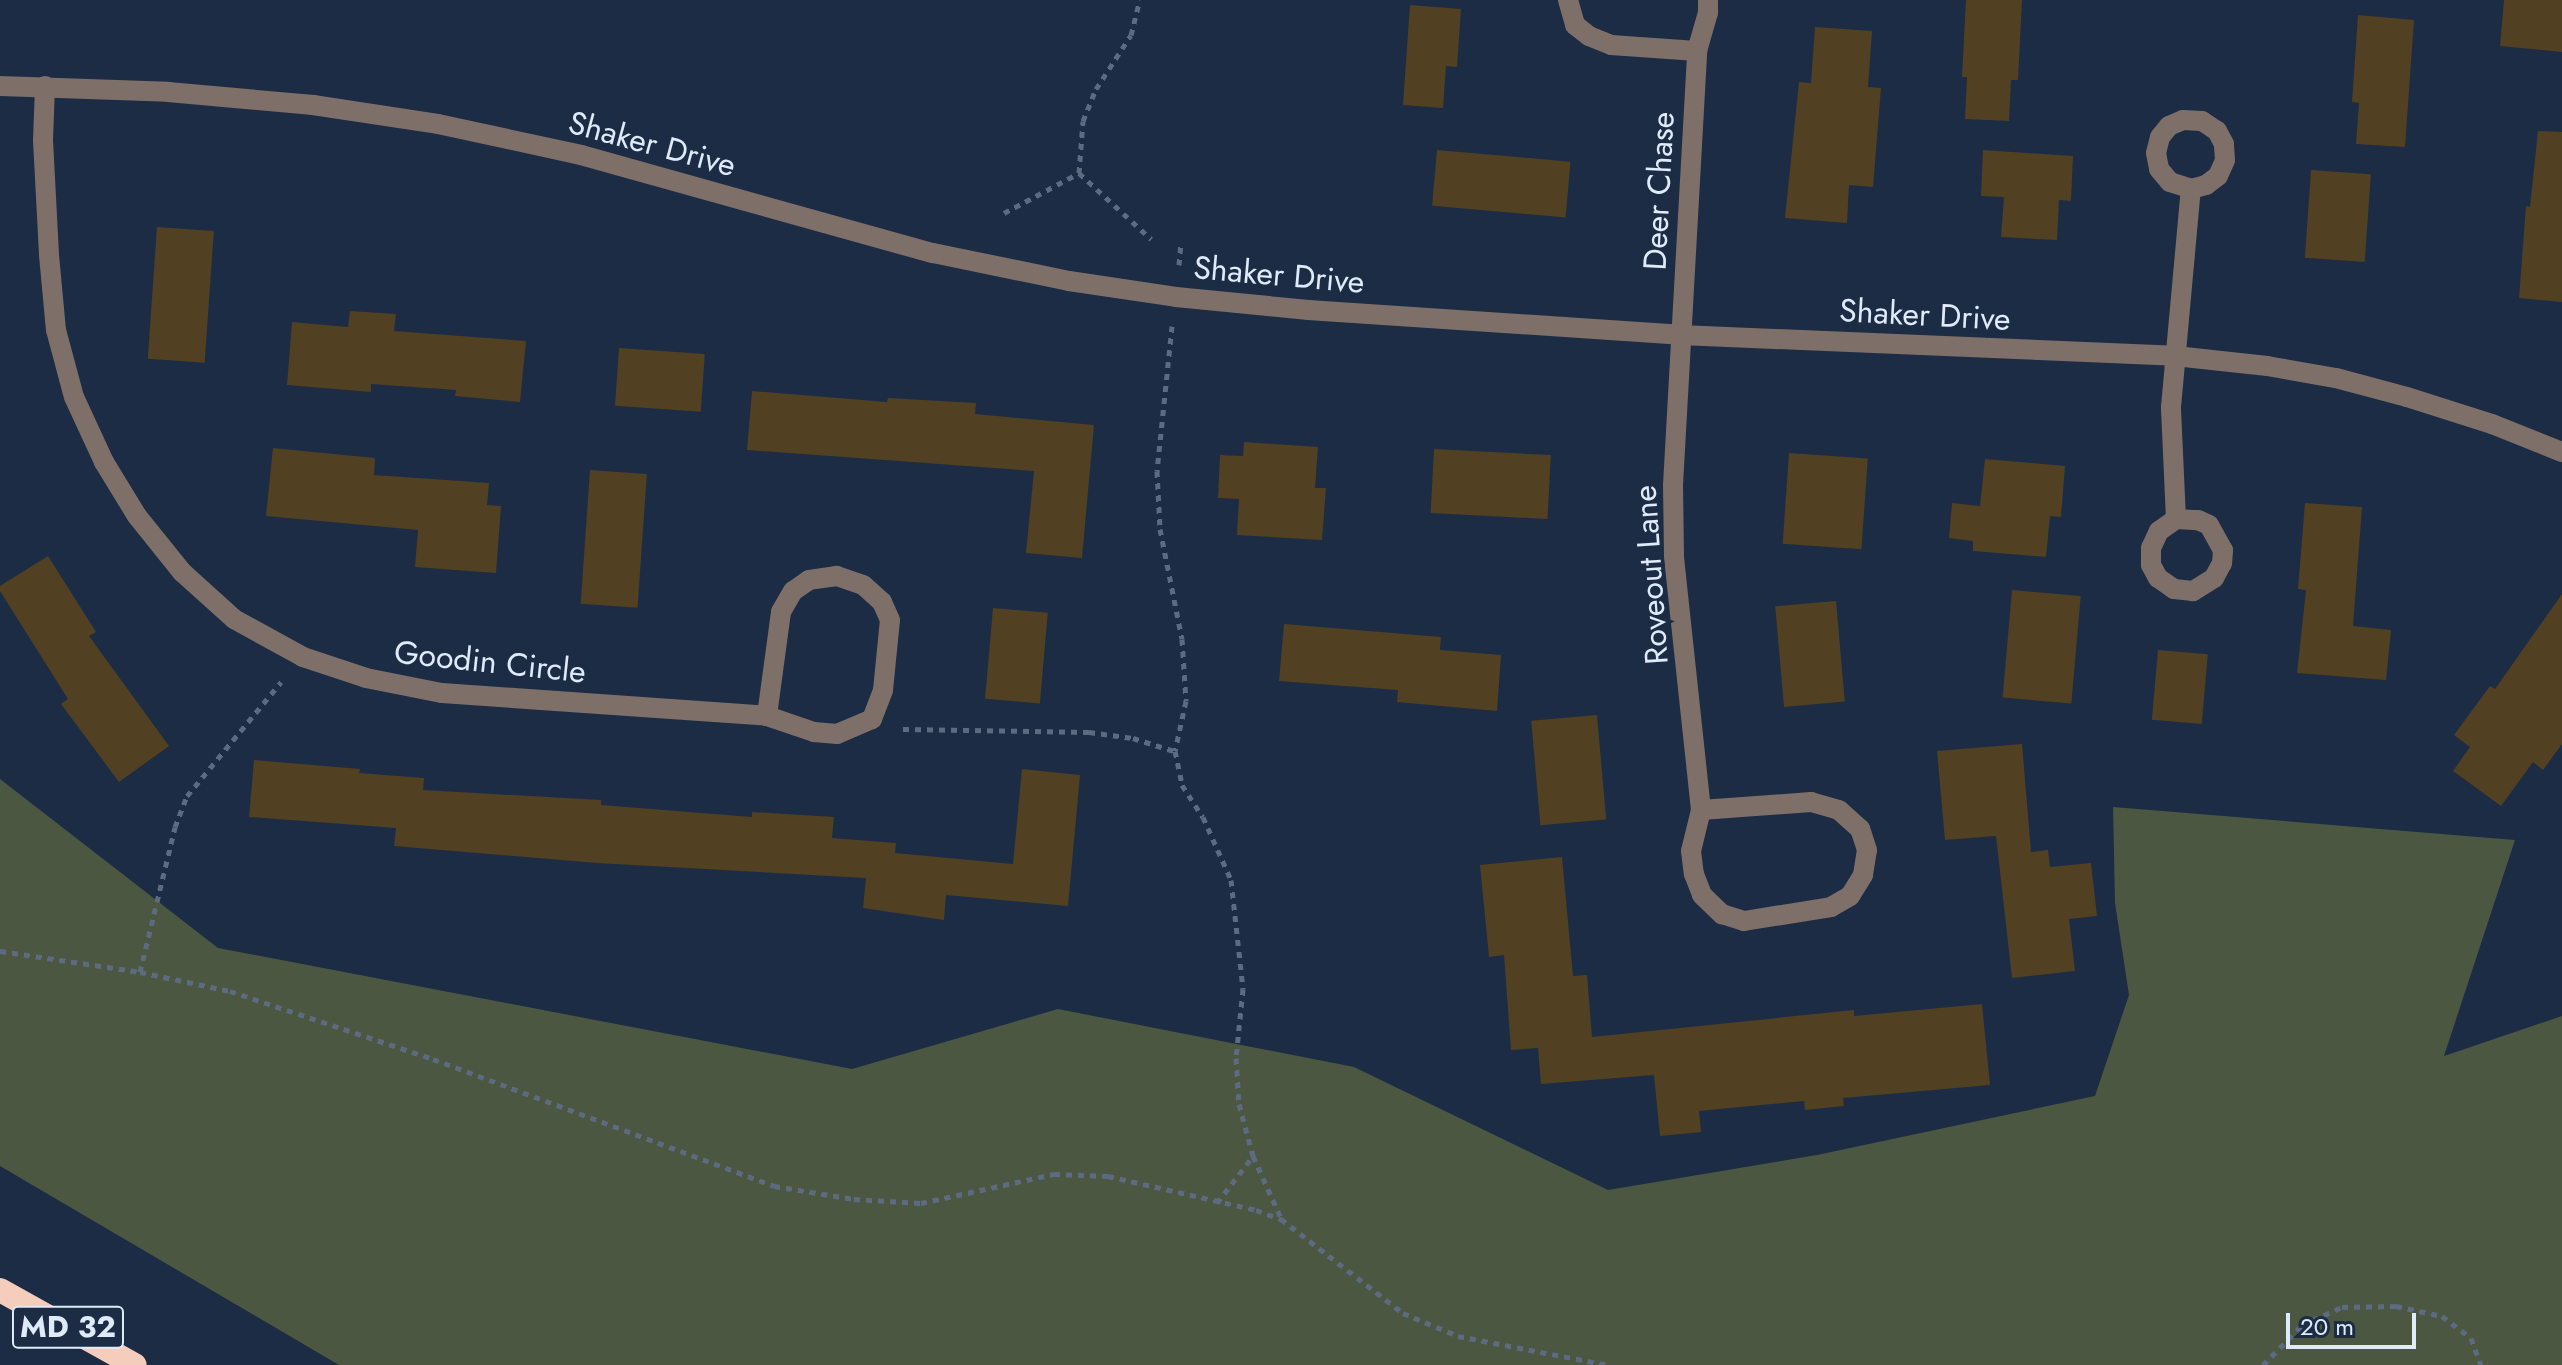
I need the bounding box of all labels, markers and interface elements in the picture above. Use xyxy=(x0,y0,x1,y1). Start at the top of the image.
street label: Shaker Drive xyxy=(564,103,740,185)
street label: Deer Chase xyxy=(1636,111,1682,271)
street label: Shaker Drive xyxy=(1192,248,1366,302)
street label: Shaker Drive xyxy=(1838,291,2012,339)
street label: Roveout Lane xyxy=(1626,484,1676,666)
street label: Goodin Circle xyxy=(392,633,588,691)
scale bar xyxy=(2290,1297,2420,1347)
road number: MD 32 xyxy=(10,1301,126,1353)
text: 20 m xyxy=(2300,1309,2354,1344)

